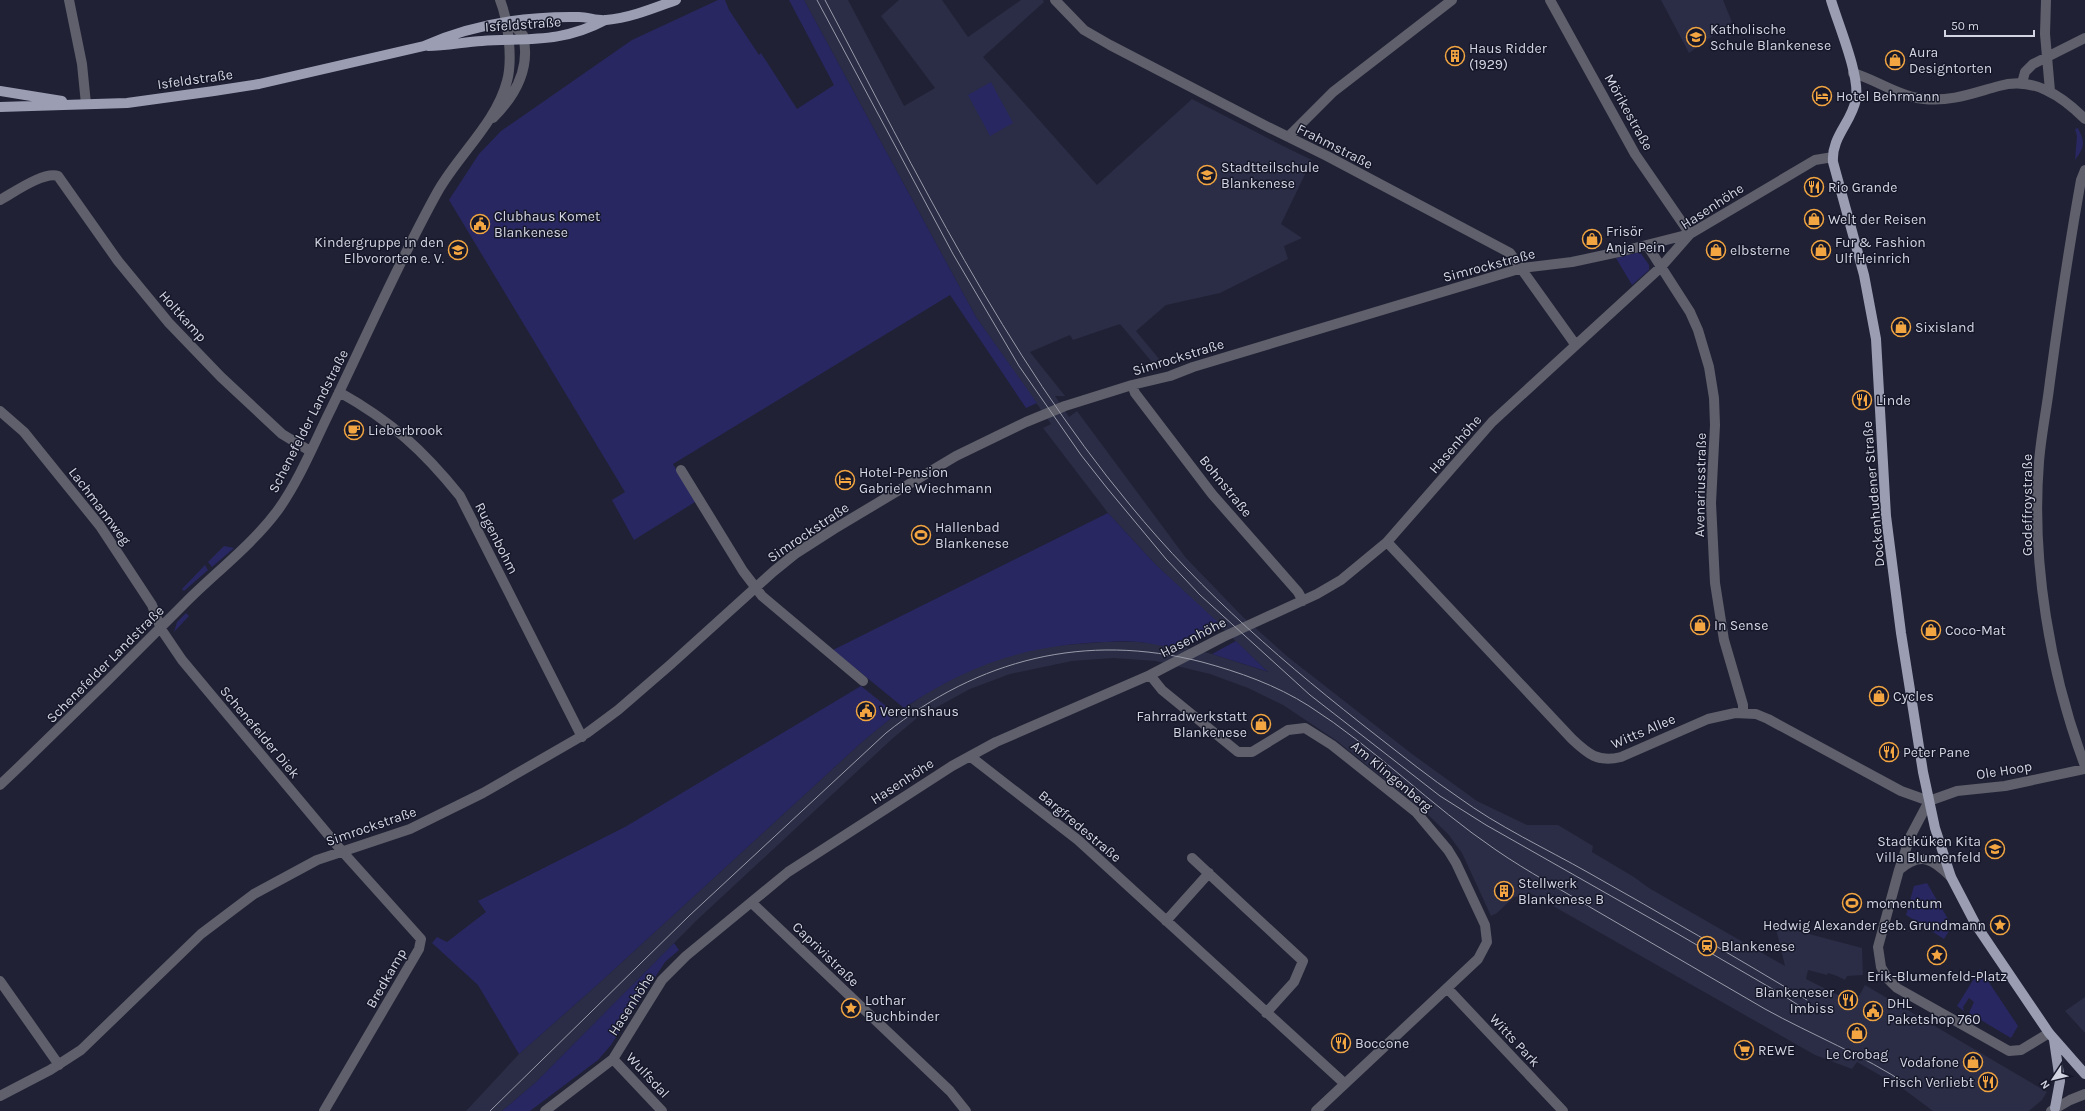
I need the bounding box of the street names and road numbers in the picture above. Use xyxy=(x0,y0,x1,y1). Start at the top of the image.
street label: Isfeldstraße xyxy=(484,13,562,36)
street label: Isfeldstraße xyxy=(156,66,234,93)
street label: Mörikestraße xyxy=(1601,71,1657,154)
street label: Frahmstraße xyxy=(1294,120,1376,173)
street label: Hasenhöhe xyxy=(1678,180,1747,233)
street label: Simrockstraße xyxy=(1441,245,1537,286)
street label: Holtkamp xyxy=(155,287,210,345)
street label: Simrockstraße xyxy=(1130,336,1226,379)
street label: Schenefelder Landstraße xyxy=(265,347,352,496)
street label: Hasenhöhe xyxy=(1425,412,1485,477)
street label: Dockenhudener Straße xyxy=(1859,420,1888,568)
street label: Avenariusstraße xyxy=(1691,433,1710,537)
street label: Bohnstraße xyxy=(1196,452,1256,521)
street label: Godeffroystraße xyxy=(2019,454,2036,556)
street label: Lachmannweg xyxy=(65,464,134,549)
street label: Simrockstraße xyxy=(764,499,852,566)
street label: Rugenbohm xyxy=(471,500,522,577)
street label: Schenefelder Landstraße xyxy=(43,602,168,727)
street label: Hasenhöhe xyxy=(1157,614,1229,661)
street label: Schenefelder Diek xyxy=(216,683,303,782)
street label: Witts Allee xyxy=(1608,710,1678,753)
street label: Am Klingenberg xyxy=(1347,737,1436,816)
street label: Hasenhöhe xyxy=(868,755,937,808)
street label: Ole Hoop xyxy=(1975,758,2033,783)
street label: Bargfredestraße xyxy=(1035,787,1125,866)
street label: Simrockstraße xyxy=(324,803,419,850)
street label: Caprivistraße xyxy=(789,918,863,990)
street label: Bredkamp xyxy=(363,945,410,1011)
street label: Hasenhöhe xyxy=(605,970,658,1039)
street label: Witts Park xyxy=(1486,1010,1544,1070)
street label: Wulfsdal xyxy=(622,1049,673,1102)

